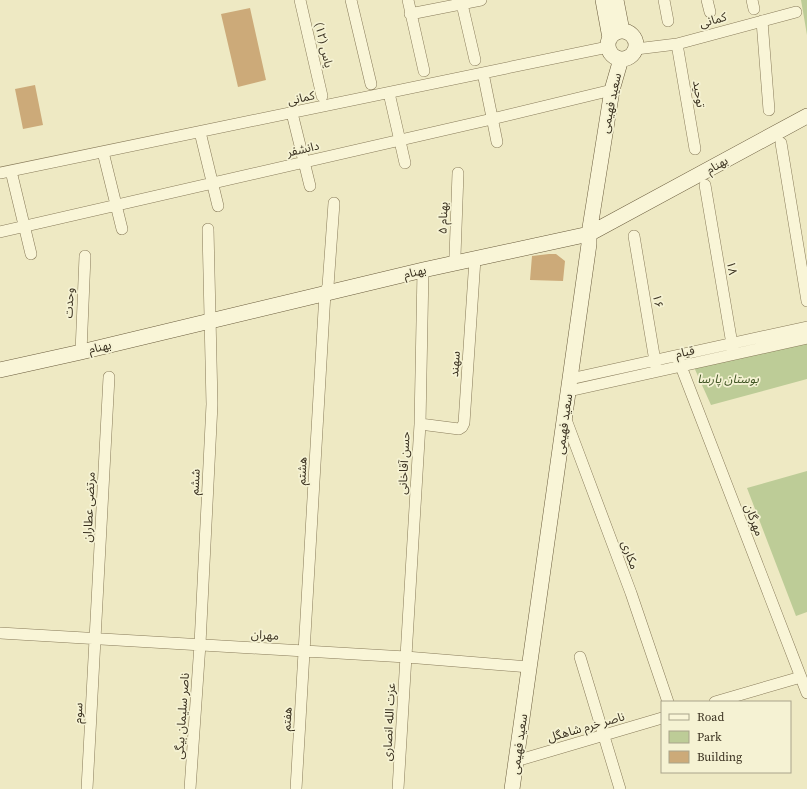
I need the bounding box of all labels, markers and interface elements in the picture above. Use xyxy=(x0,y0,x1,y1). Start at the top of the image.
street label: کمانی xyxy=(698,8,729,31)
street label: یاس (۱۲) xyxy=(311,21,337,69)
street label: سعید فهیمی xyxy=(597,71,625,135)
street label: توحید xyxy=(689,79,709,109)
street label: کمانی xyxy=(286,87,317,109)
street label: دانشفر xyxy=(284,137,321,161)
street label: بهنام xyxy=(703,152,731,178)
street label: بهنام ۵ xyxy=(434,202,453,235)
street label: ۱۸ xyxy=(723,260,741,276)
street label: بهنام xyxy=(402,262,428,283)
street label: وحدت xyxy=(60,287,78,319)
street label: ۱۶ xyxy=(649,293,667,309)
street label: بهنام xyxy=(87,337,113,358)
street label: قیام xyxy=(674,342,696,363)
street label: سهند xyxy=(446,350,464,378)
park label: بوستان پارسا xyxy=(697,371,759,387)
street label: سعید فهیمی xyxy=(552,393,576,455)
street label: حسن آقاخانی xyxy=(394,431,414,495)
street label: هشتم xyxy=(293,456,312,486)
street label: ششم xyxy=(186,468,205,496)
street label: مرتضی عطاران xyxy=(79,471,99,543)
street label: مهرگان xyxy=(741,502,767,538)
street label: مکاری xyxy=(617,538,643,572)
street label: مهران xyxy=(251,626,279,644)
street label: ناصر سلیمان بیگی xyxy=(171,672,193,760)
street label: عزت الله انصاری xyxy=(379,683,399,761)
legend xyxy=(661,701,791,773)
street label: سوم xyxy=(69,702,88,724)
street label: هفتم xyxy=(278,706,297,732)
street label: ناصر خرم شاهگل xyxy=(545,708,627,747)
text: Road xyxy=(697,709,724,725)
street label: سعید فهیمی xyxy=(507,713,531,775)
text: Park xyxy=(697,729,722,745)
text: Building xyxy=(697,749,742,765)

